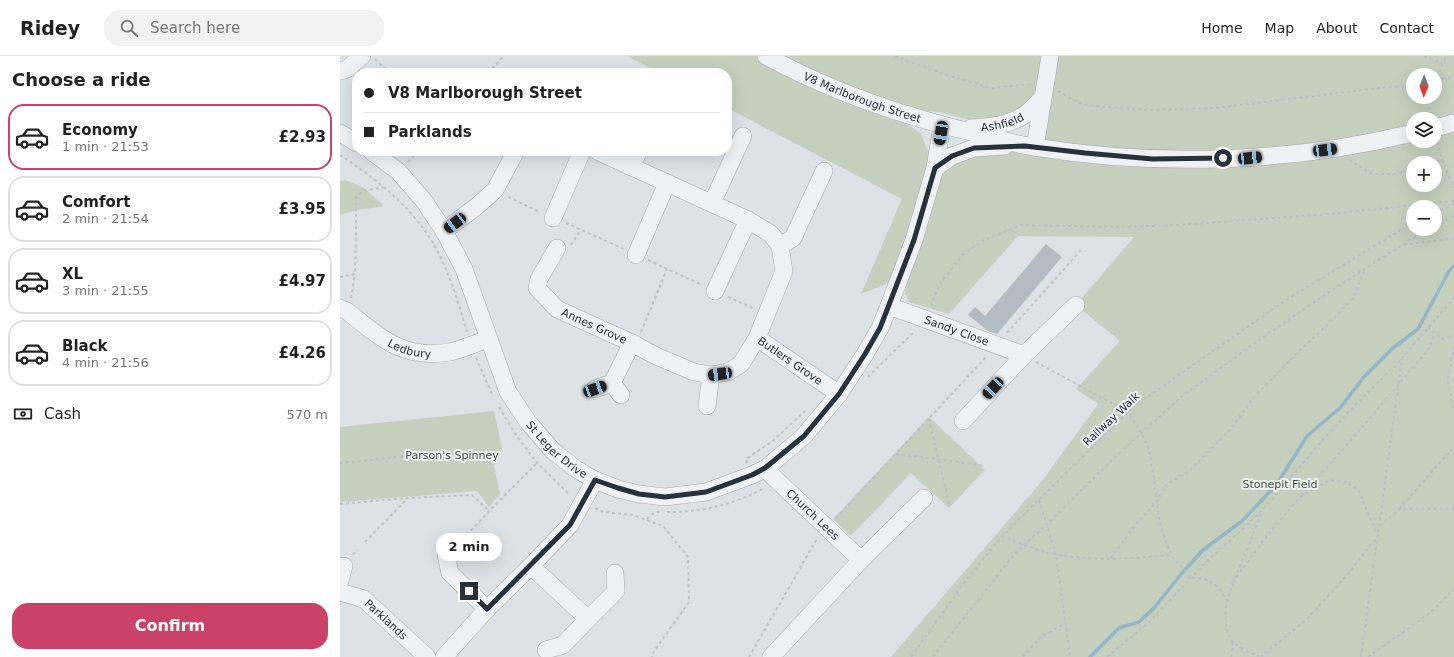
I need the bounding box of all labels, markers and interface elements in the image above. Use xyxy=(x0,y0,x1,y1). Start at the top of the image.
search box xyxy=(104,10,384,46)
text: Ridey xyxy=(20,17,80,39)
icon: search xyxy=(118,17,140,39)
text: Search here xyxy=(150,19,240,37)
text: Home xyxy=(1201,20,1243,36)
text: Map xyxy=(1265,20,1294,36)
text: About xyxy=(1316,20,1358,36)
text: Contact xyxy=(1380,20,1434,36)
north arrow xyxy=(1406,68,1442,104)
map controls xyxy=(1406,68,1442,236)
text: Choose a ride xyxy=(12,69,151,90)
street label: V8 Marlborough Street xyxy=(801,70,923,126)
text: V8 Marlborough Street xyxy=(388,84,582,102)
street label: Ashfield xyxy=(980,111,1026,134)
button: layers xyxy=(1406,112,1442,148)
icon: car xyxy=(14,119,50,155)
car xyxy=(933,120,949,146)
text: Economy xyxy=(62,121,138,139)
text: Parklands xyxy=(388,123,472,141)
text: £2.93 xyxy=(279,128,326,146)
text: 1 min · 21:53 xyxy=(62,139,149,154)
car xyxy=(1312,143,1338,157)
route start xyxy=(1214,149,1232,167)
car xyxy=(1237,151,1263,165)
button: + xyxy=(1406,156,1442,192)
icon: car xyxy=(14,191,50,227)
text: Comfort xyxy=(62,193,130,211)
text: £3.95 xyxy=(279,200,326,218)
button: − xyxy=(1406,200,1442,236)
text: 2 min · 21:54 xyxy=(62,211,149,226)
car xyxy=(442,211,468,235)
icon: car xyxy=(14,263,50,299)
text: XL xyxy=(62,265,83,283)
text: £4.97 xyxy=(279,272,326,290)
text: 3 min · 21:55 xyxy=(62,283,149,298)
street label: Annes Grove xyxy=(559,306,629,347)
street label: Sandy Close xyxy=(922,313,991,349)
street label: Butlers Grove xyxy=(755,334,825,388)
icon: car xyxy=(14,335,50,371)
text: Black xyxy=(62,337,108,355)
street label: Ledbury xyxy=(385,337,432,361)
text: £4.26 xyxy=(279,344,326,362)
text: 4 min · 21:56 xyxy=(62,355,149,370)
car xyxy=(707,366,733,382)
car xyxy=(980,375,1006,401)
car xyxy=(582,379,608,399)
street label: Railway Walk xyxy=(1080,390,1143,449)
icon: cash xyxy=(12,403,34,425)
text: Cash xyxy=(44,405,81,423)
text: 570 m xyxy=(286,407,328,422)
street label: St Leger Drive xyxy=(523,419,589,481)
park label: Parson's Spinney xyxy=(405,449,499,462)
park label: Stonepit Field xyxy=(1242,478,1318,491)
street label: Church Lees xyxy=(784,487,842,543)
callout: 2 min xyxy=(436,533,502,561)
text: 2 min xyxy=(449,539,489,554)
route end xyxy=(460,582,478,600)
street label: Parklands xyxy=(362,597,410,643)
button: Confirm xyxy=(12,603,328,649)

